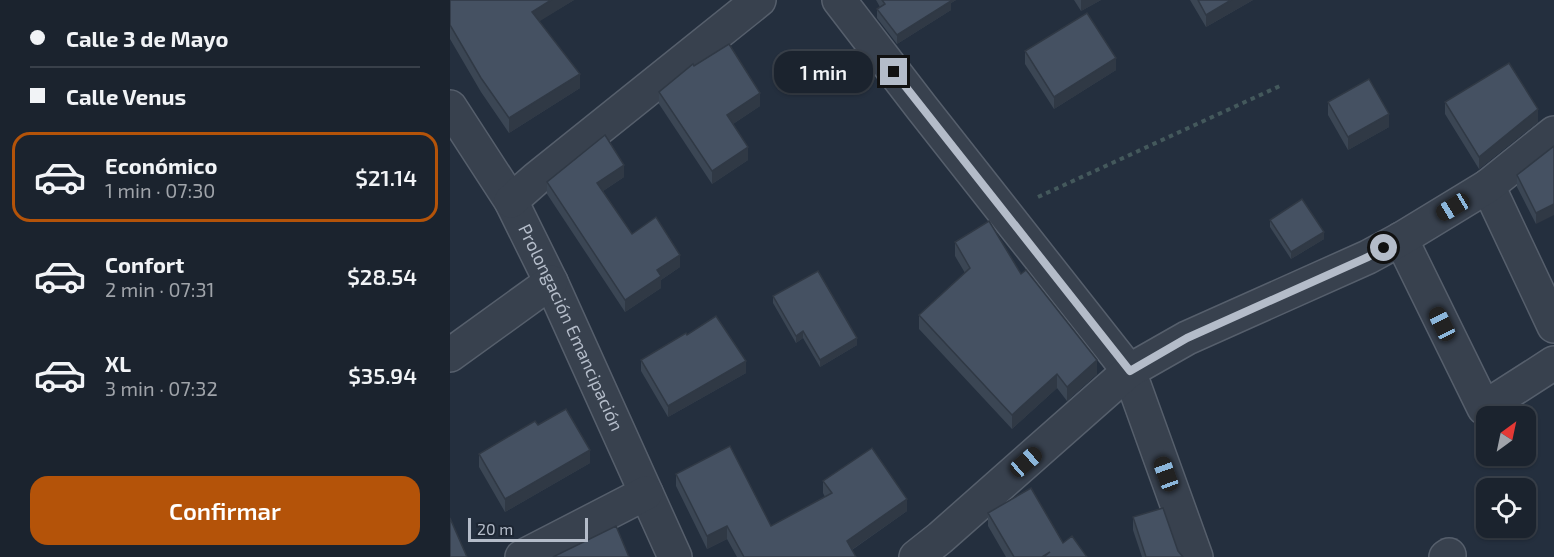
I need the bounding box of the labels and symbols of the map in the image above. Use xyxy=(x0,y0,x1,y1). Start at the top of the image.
callout: 1 min xyxy=(774,51,873,93)
route end xyxy=(880,58,907,85)
car xyxy=(1433,190,1473,224)
street label: Prolongación Emancipación xyxy=(514,220,629,434)
route start xyxy=(1370,234,1397,261)
car xyxy=(1426,304,1458,344)
north arrow xyxy=(1476,406,1536,466)
car xyxy=(1007,443,1045,481)
car xyxy=(1151,454,1181,494)
scale bar xyxy=(468,515,588,542)

